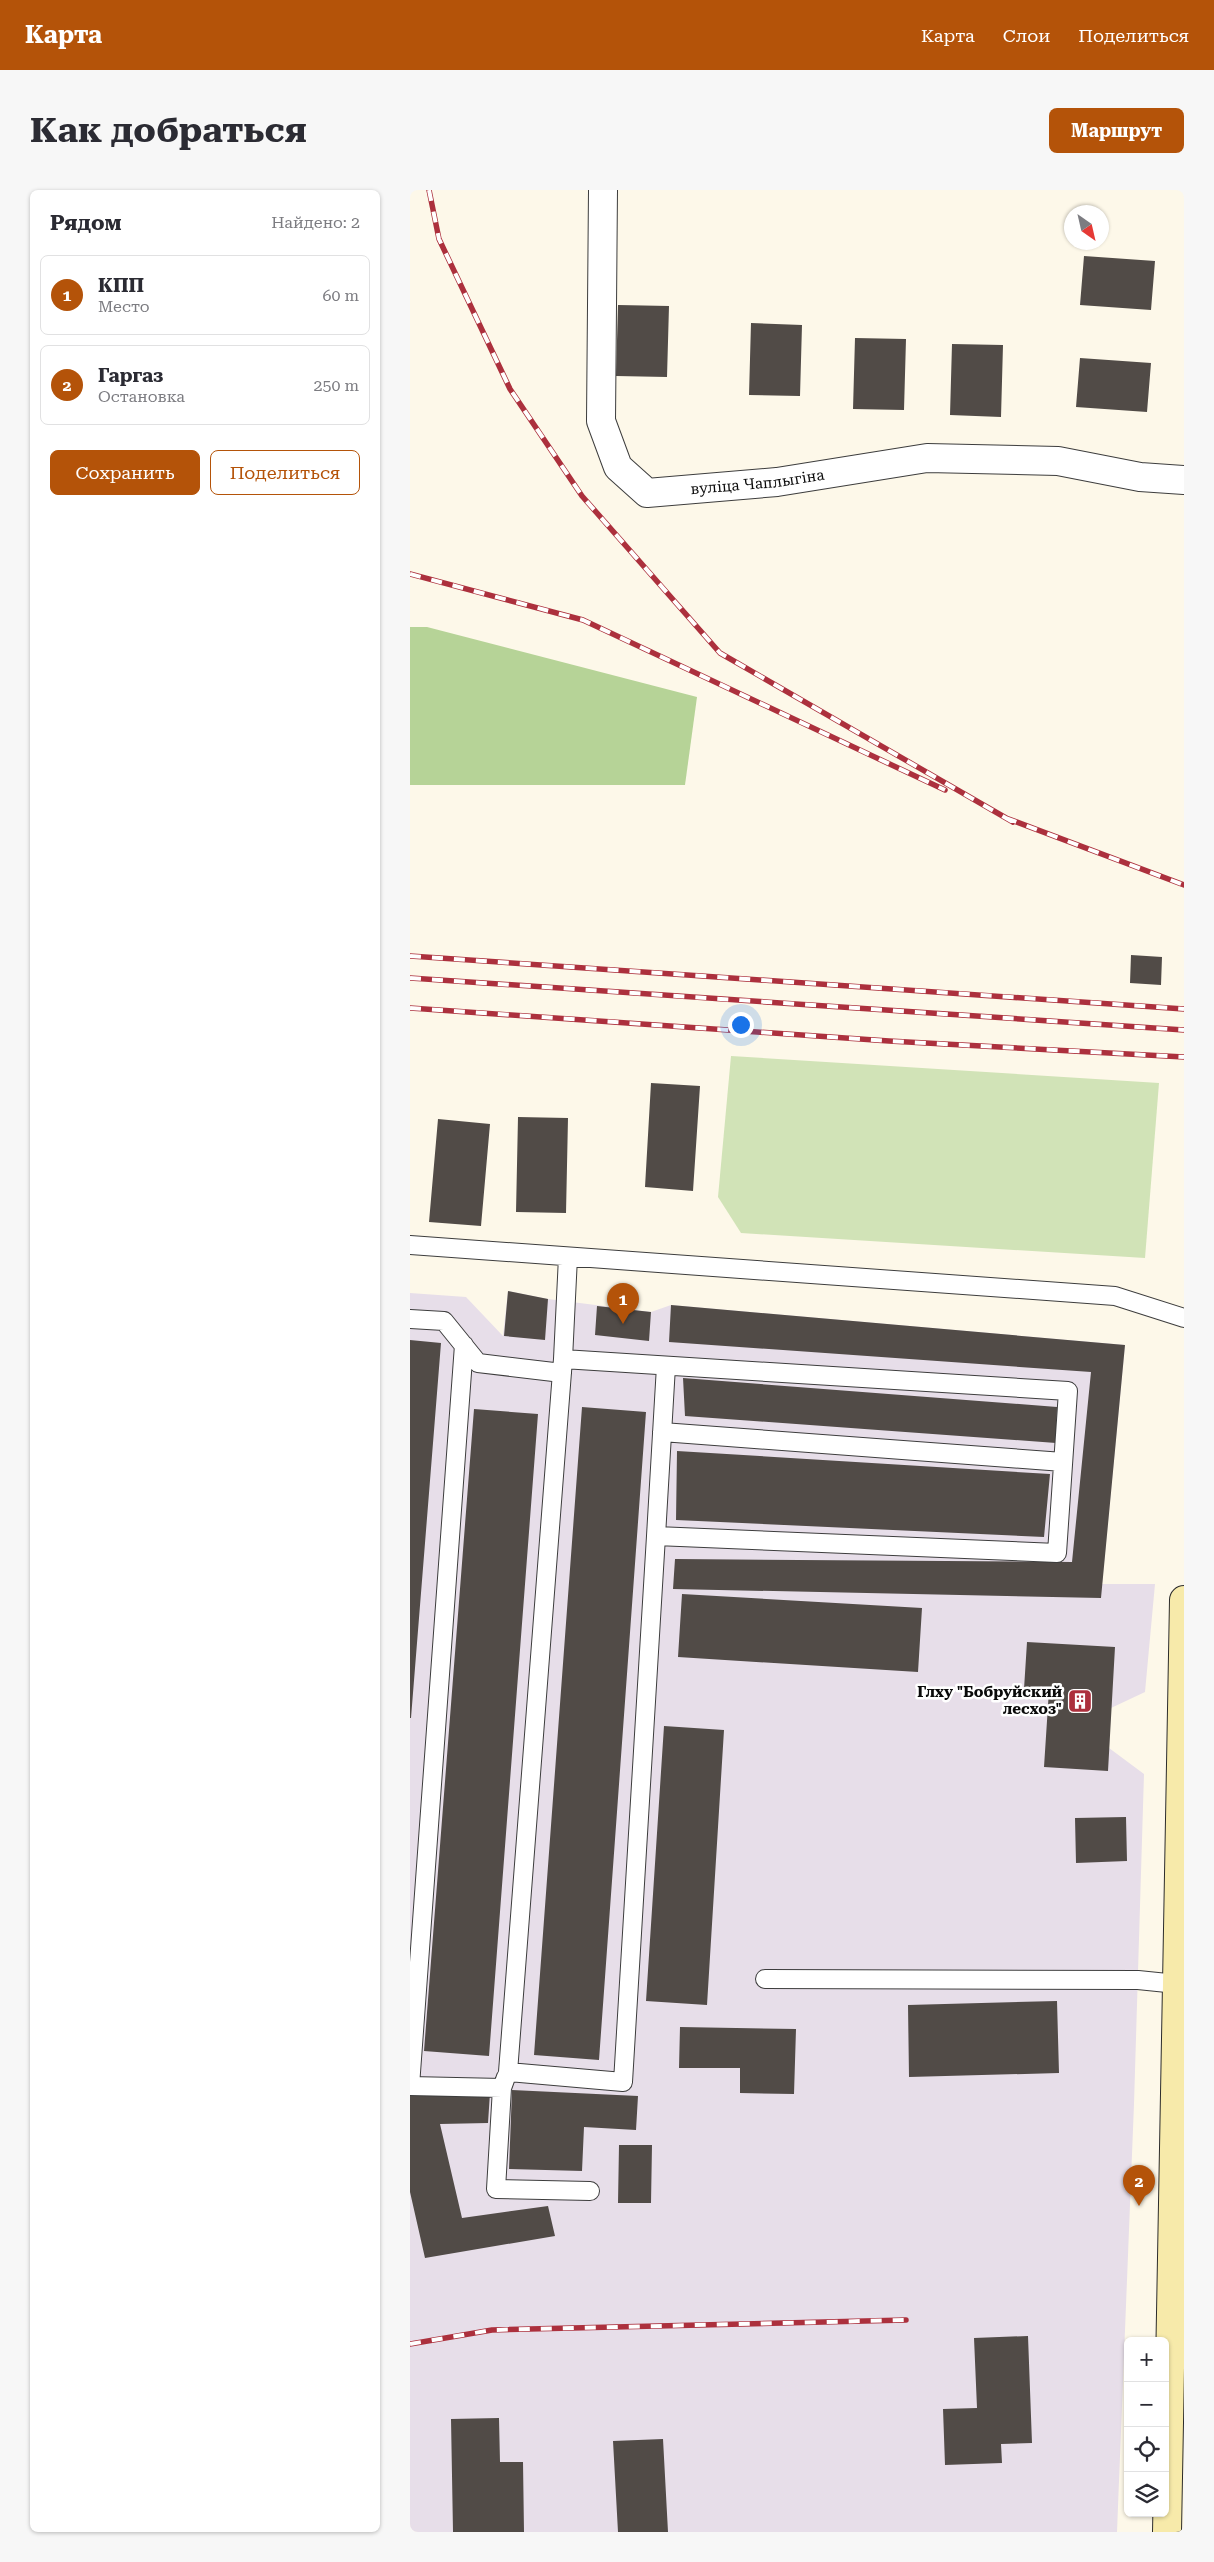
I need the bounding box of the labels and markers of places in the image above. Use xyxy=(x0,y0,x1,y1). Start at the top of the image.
pin: 1 xyxy=(607,1283,639,1324)
place label: Глху "Бобруйский лесхоз" xyxy=(917,1683,1062,1718)
building icon: Глху "Бобруйский лесхоз" xyxy=(1067,1688,1093,1714)
pin: 2 xyxy=(1123,2165,1155,2206)

